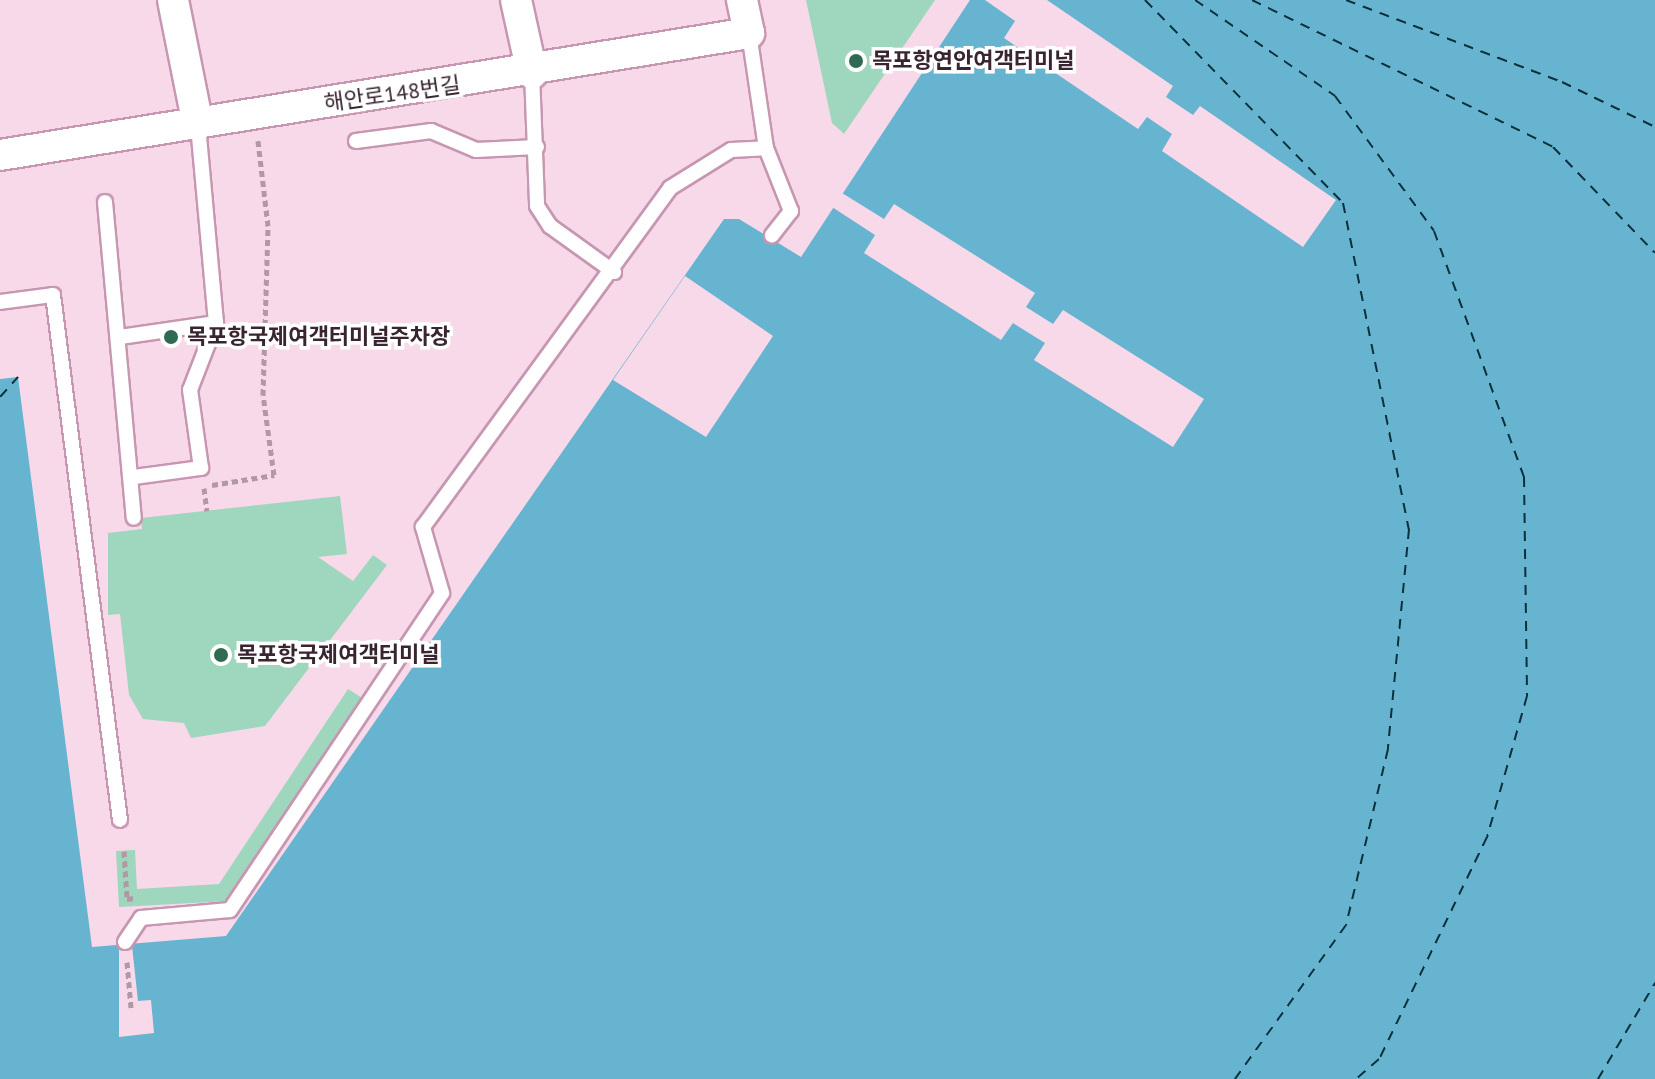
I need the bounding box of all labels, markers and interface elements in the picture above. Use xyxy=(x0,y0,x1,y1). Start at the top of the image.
place label: 목포항연안여객터미널 xyxy=(872,48,1074,74)
marker: 목포항연안여객터미널 xyxy=(847,52,865,70)
street label: 해안로148번길 xyxy=(322,71,462,117)
place label: 목포항국제여객터미널주차장 xyxy=(187,324,450,350)
marker: 목포항국제여객터미널주차장 xyxy=(162,328,180,346)
place label: 목포항국제여객터미널 xyxy=(237,642,439,668)
marker: 목포항국제여객터미널 xyxy=(212,646,230,664)

